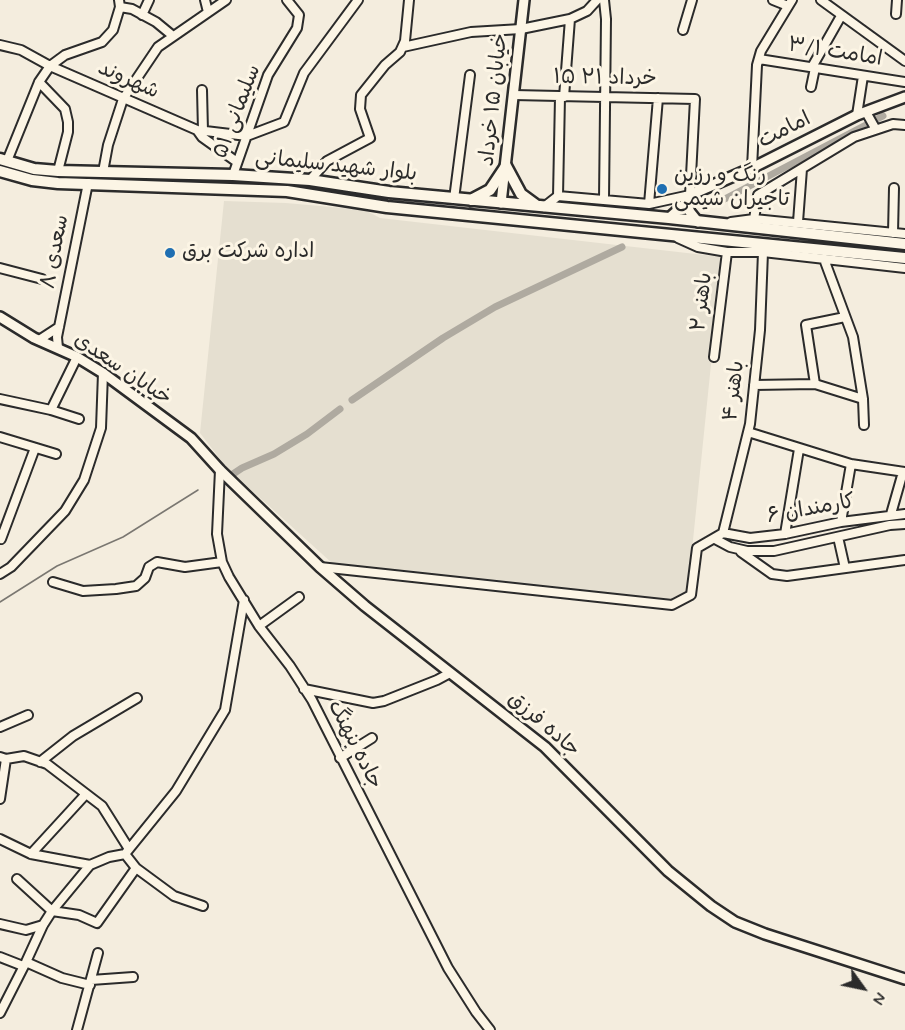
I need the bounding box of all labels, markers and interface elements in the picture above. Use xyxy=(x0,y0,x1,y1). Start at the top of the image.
street label: خیابان ۱۵ خرداد xyxy=(475,32,515,168)
street label: امامت ۳/۱ xyxy=(786,33,884,73)
street label: شهروند xyxy=(94,56,162,106)
street label: سلیمانی ۵۱ xyxy=(209,62,267,162)
street label: ۱۵ خرداد ۲١ xyxy=(553,65,657,93)
street label: امامت xyxy=(755,107,815,155)
street label: بلوار شهید سلیمانی xyxy=(254,146,418,188)
place label: رنگ و رزین تاجیران شیمی xyxy=(674,164,790,214)
marker: رنگ و رزین تاجیران شیمی xyxy=(655,182,669,196)
street label: سعدی ۸ xyxy=(36,213,76,291)
place label: اداره شرکت برق xyxy=(182,240,314,266)
marker: اداره شرکت برق xyxy=(163,246,177,260)
street label: باهنر ۲ xyxy=(687,271,719,333)
street label: خیابان سعدی xyxy=(68,328,176,412)
street label: باهنر ۴ xyxy=(719,359,751,423)
street label: کارمندان ۶ xyxy=(765,490,857,530)
street label: جاده فرزق xyxy=(502,687,584,763)
street label: جاده بنهنگ xyxy=(321,697,387,793)
north arrow xyxy=(833,958,893,1018)
text: N xyxy=(867,988,890,1008)

